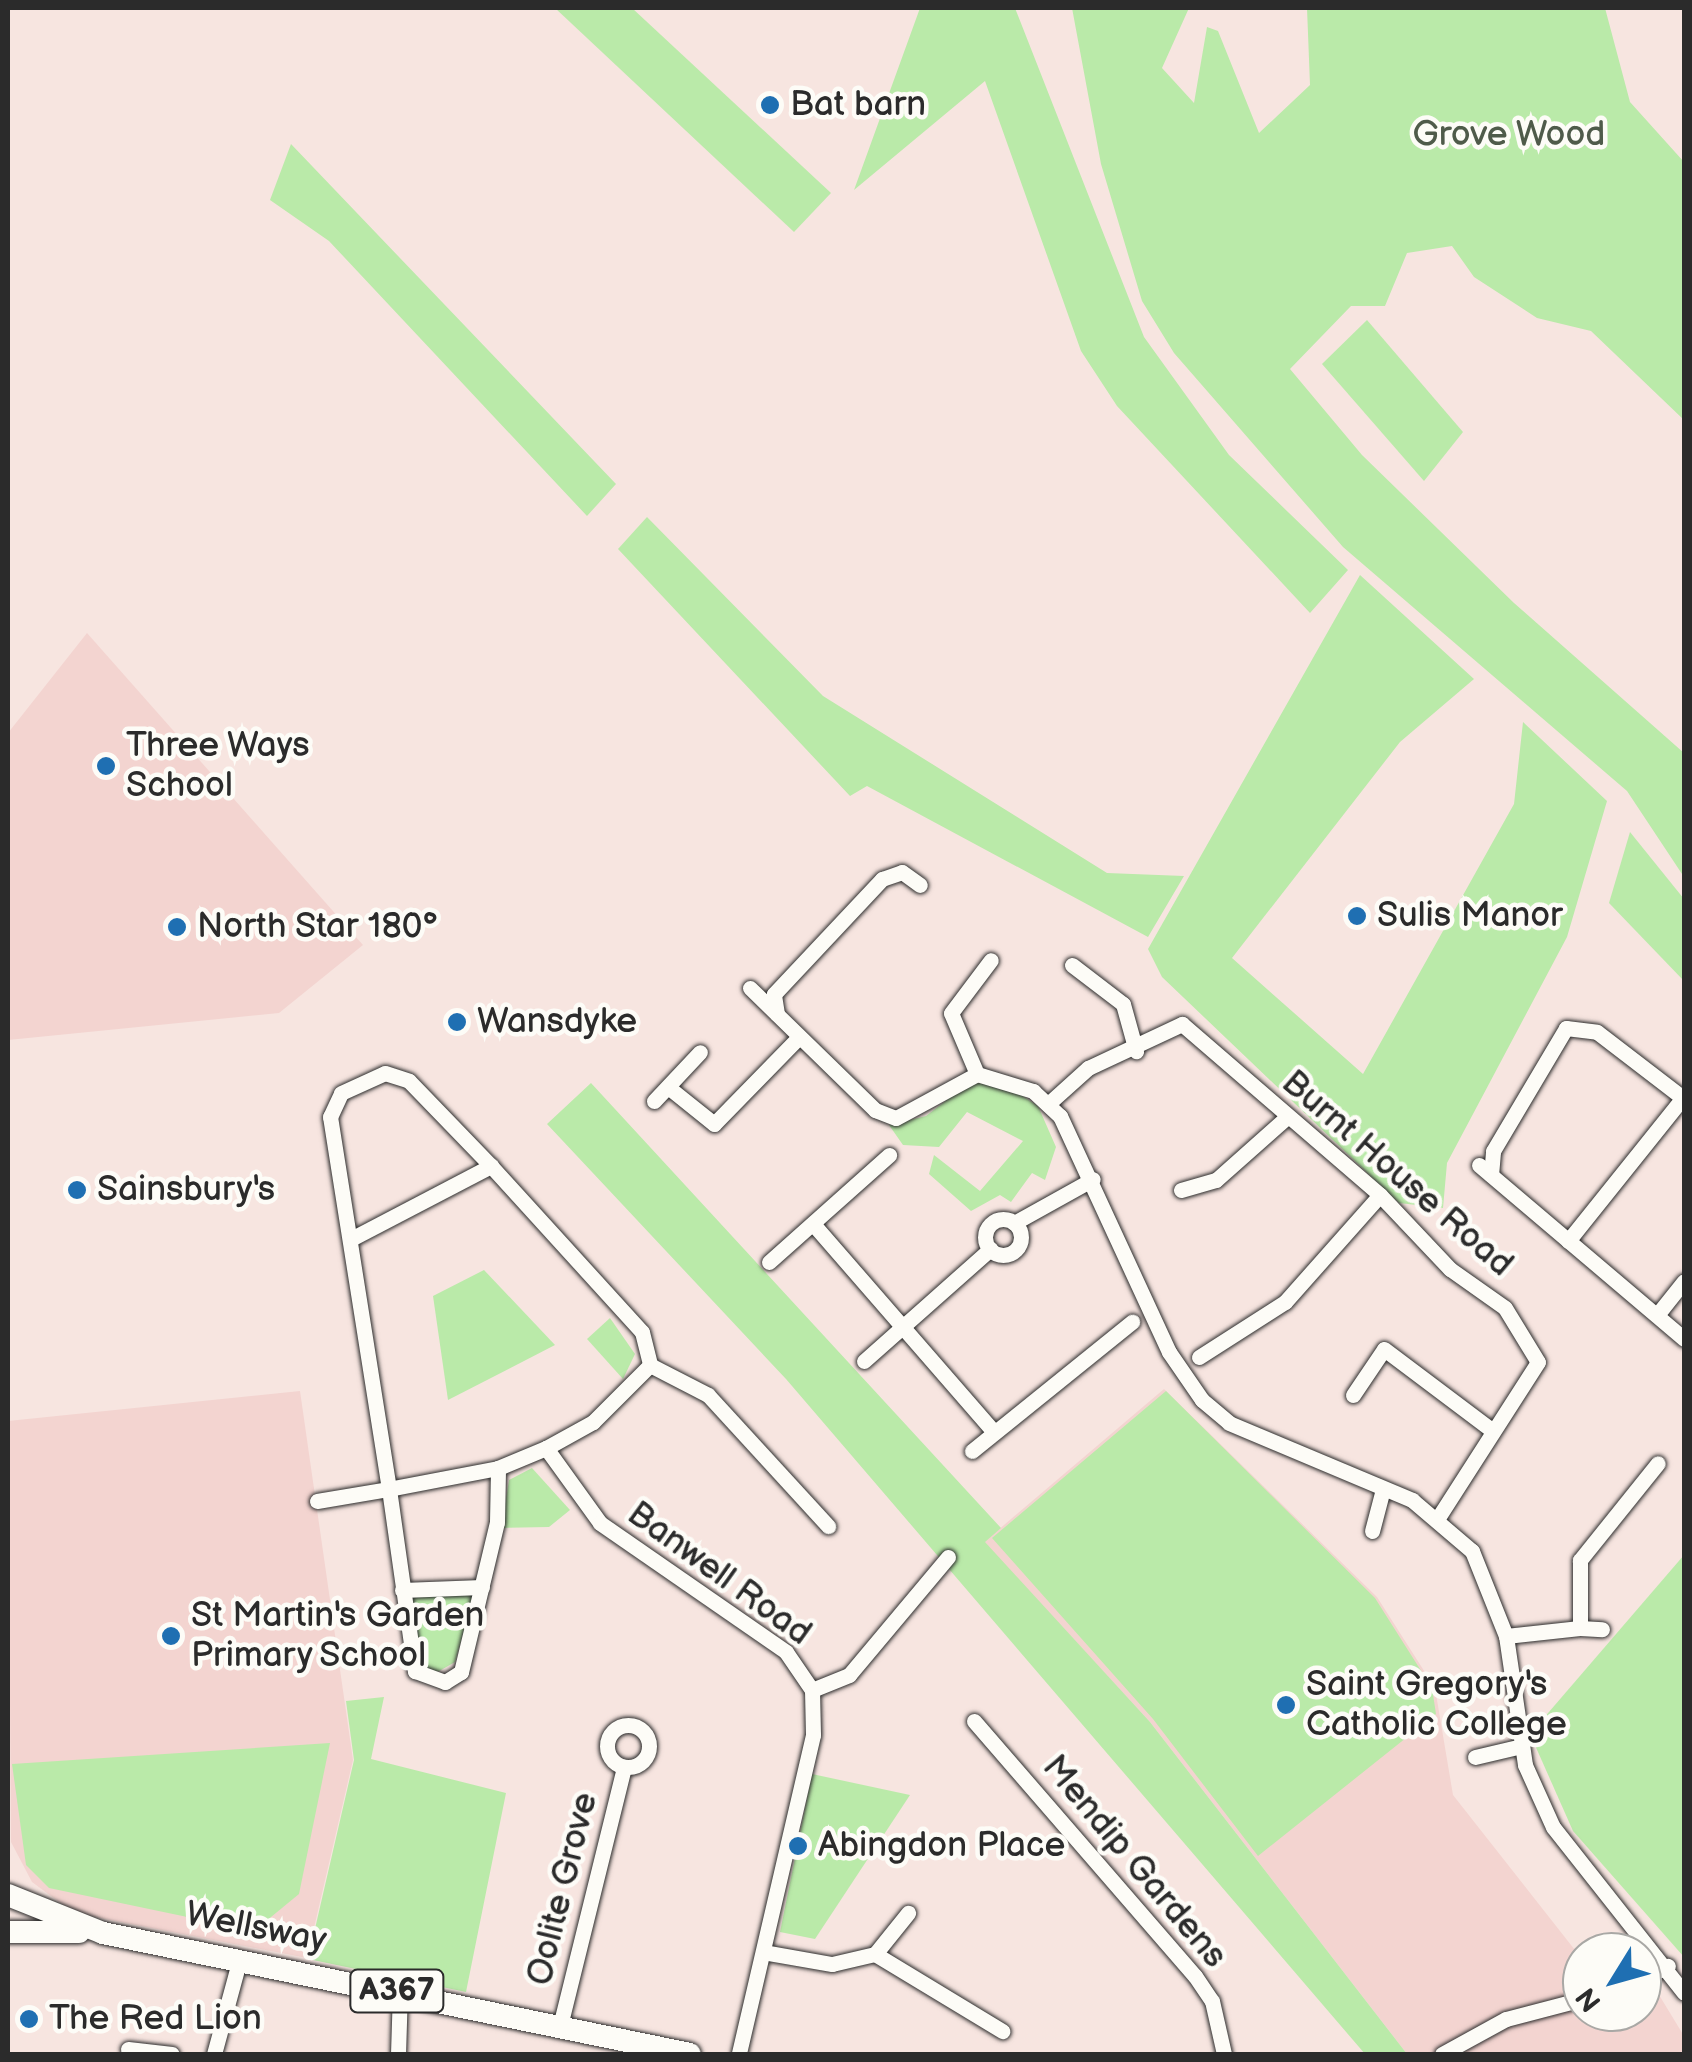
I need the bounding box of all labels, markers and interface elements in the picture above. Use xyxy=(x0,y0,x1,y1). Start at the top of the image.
place label: Bat barn xyxy=(790,84,926,126)
marker: Bat barn xyxy=(759,94,781,116)
park label: Grove Wood xyxy=(1412,114,1606,156)
place label: Three Ways School xyxy=(126,725,311,807)
marker: Three Ways School xyxy=(95,755,117,777)
place label: Sulis Manor xyxy=(1377,895,1563,937)
marker: Sulis Manor xyxy=(1346,905,1368,927)
place label: North Star 180° xyxy=(197,906,439,948)
marker: North Star 180° xyxy=(166,916,188,938)
place label: Wansdyke xyxy=(477,1001,637,1043)
marker: Wansdyke xyxy=(446,1011,468,1033)
street label: Burnt House Road xyxy=(1273,1062,1521,1286)
place label: Sainsbury's xyxy=(97,1169,275,1211)
marker: Sainsbury's xyxy=(66,1179,88,1201)
street label: Banwell Road xyxy=(619,1493,819,1655)
place label: St Martin's Garden Primary School xyxy=(191,1595,484,1677)
marker: St Martin's Garden Primary School xyxy=(160,1625,182,1647)
place label: Saint Gregory's Catholic College xyxy=(1306,1664,1567,1746)
marker: Saint Gregory's Catholic College xyxy=(1275,1694,1297,1716)
street label: Mendip Gardens xyxy=(1033,1747,1235,1977)
street label: Oolite Grove xyxy=(519,1788,607,1990)
place label: Abingdon Place xyxy=(818,1825,1065,1867)
marker: Abingdon Place xyxy=(787,1835,809,1857)
street label: Wellsway xyxy=(182,1894,330,1962)
north arrow xyxy=(1562,1932,1662,2032)
road number: A367 xyxy=(347,1964,447,2018)
text: N xyxy=(1570,1981,1609,2017)
place label: The Red Lion xyxy=(49,1998,262,2040)
marker: The Red Lion xyxy=(18,2008,40,2030)

